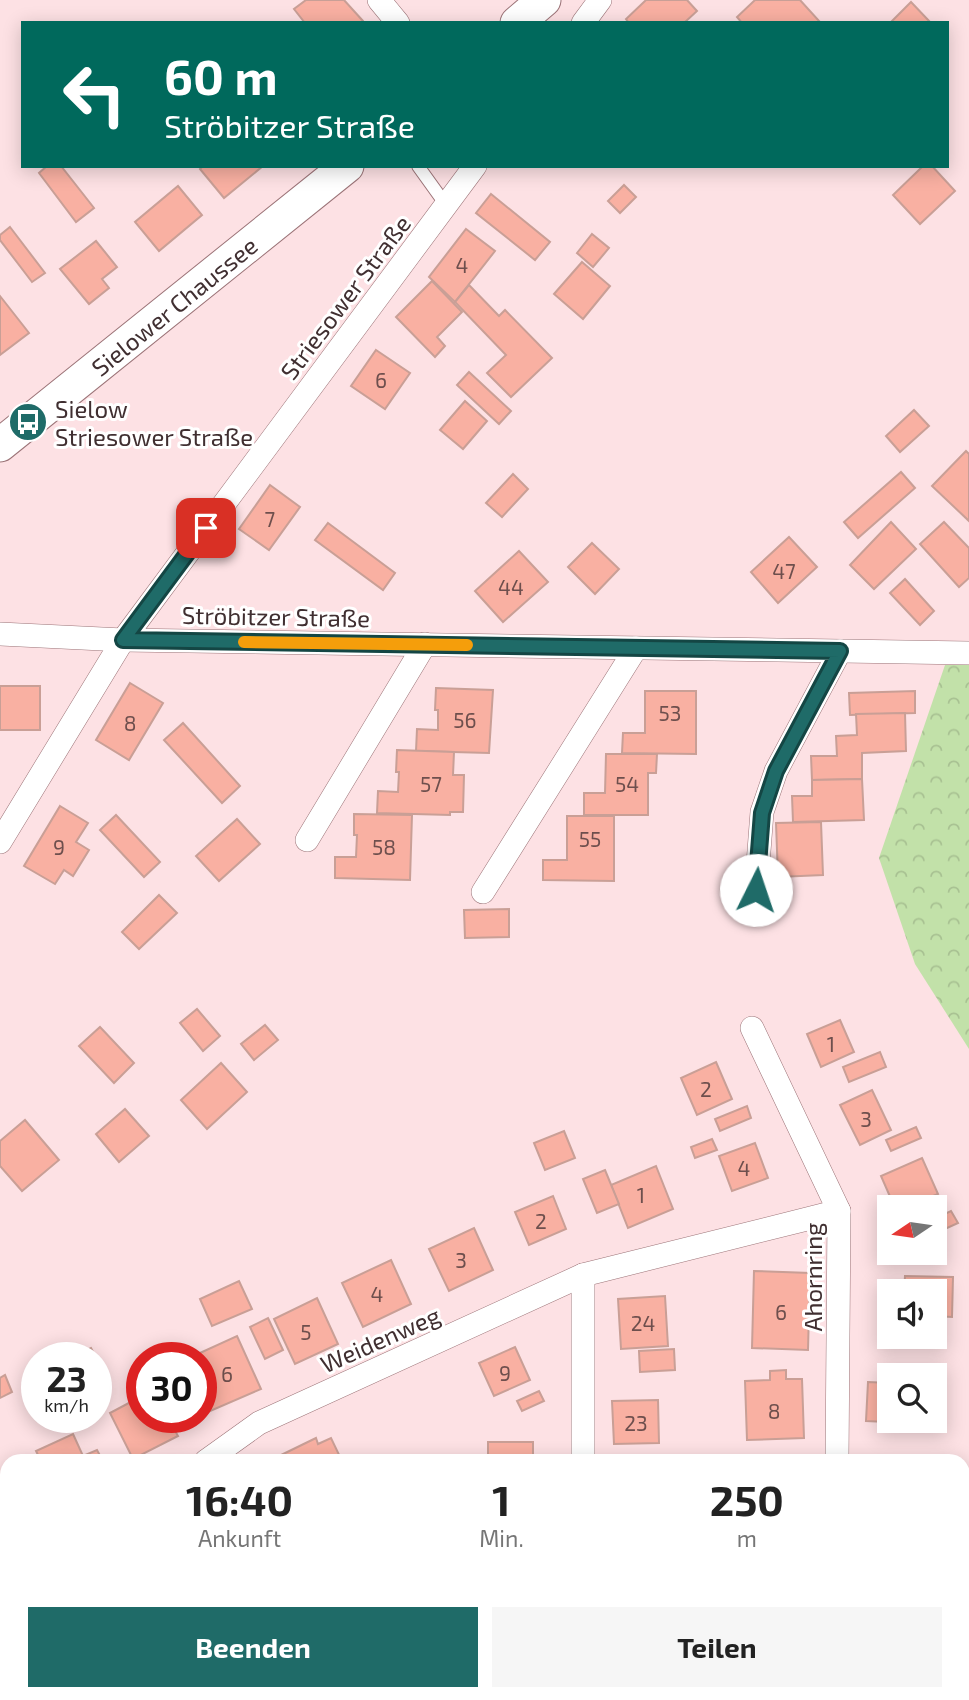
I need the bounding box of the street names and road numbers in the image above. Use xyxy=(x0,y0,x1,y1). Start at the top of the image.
street label: Striesower Straße xyxy=(274,209,416,385)
street label: Sielower Chaussee xyxy=(85,230,263,382)
street label: Ströbitzer Straße xyxy=(182,600,370,632)
street label: Ahornring xyxy=(798,1223,827,1331)
street label: Weidenweg xyxy=(316,1300,444,1378)

